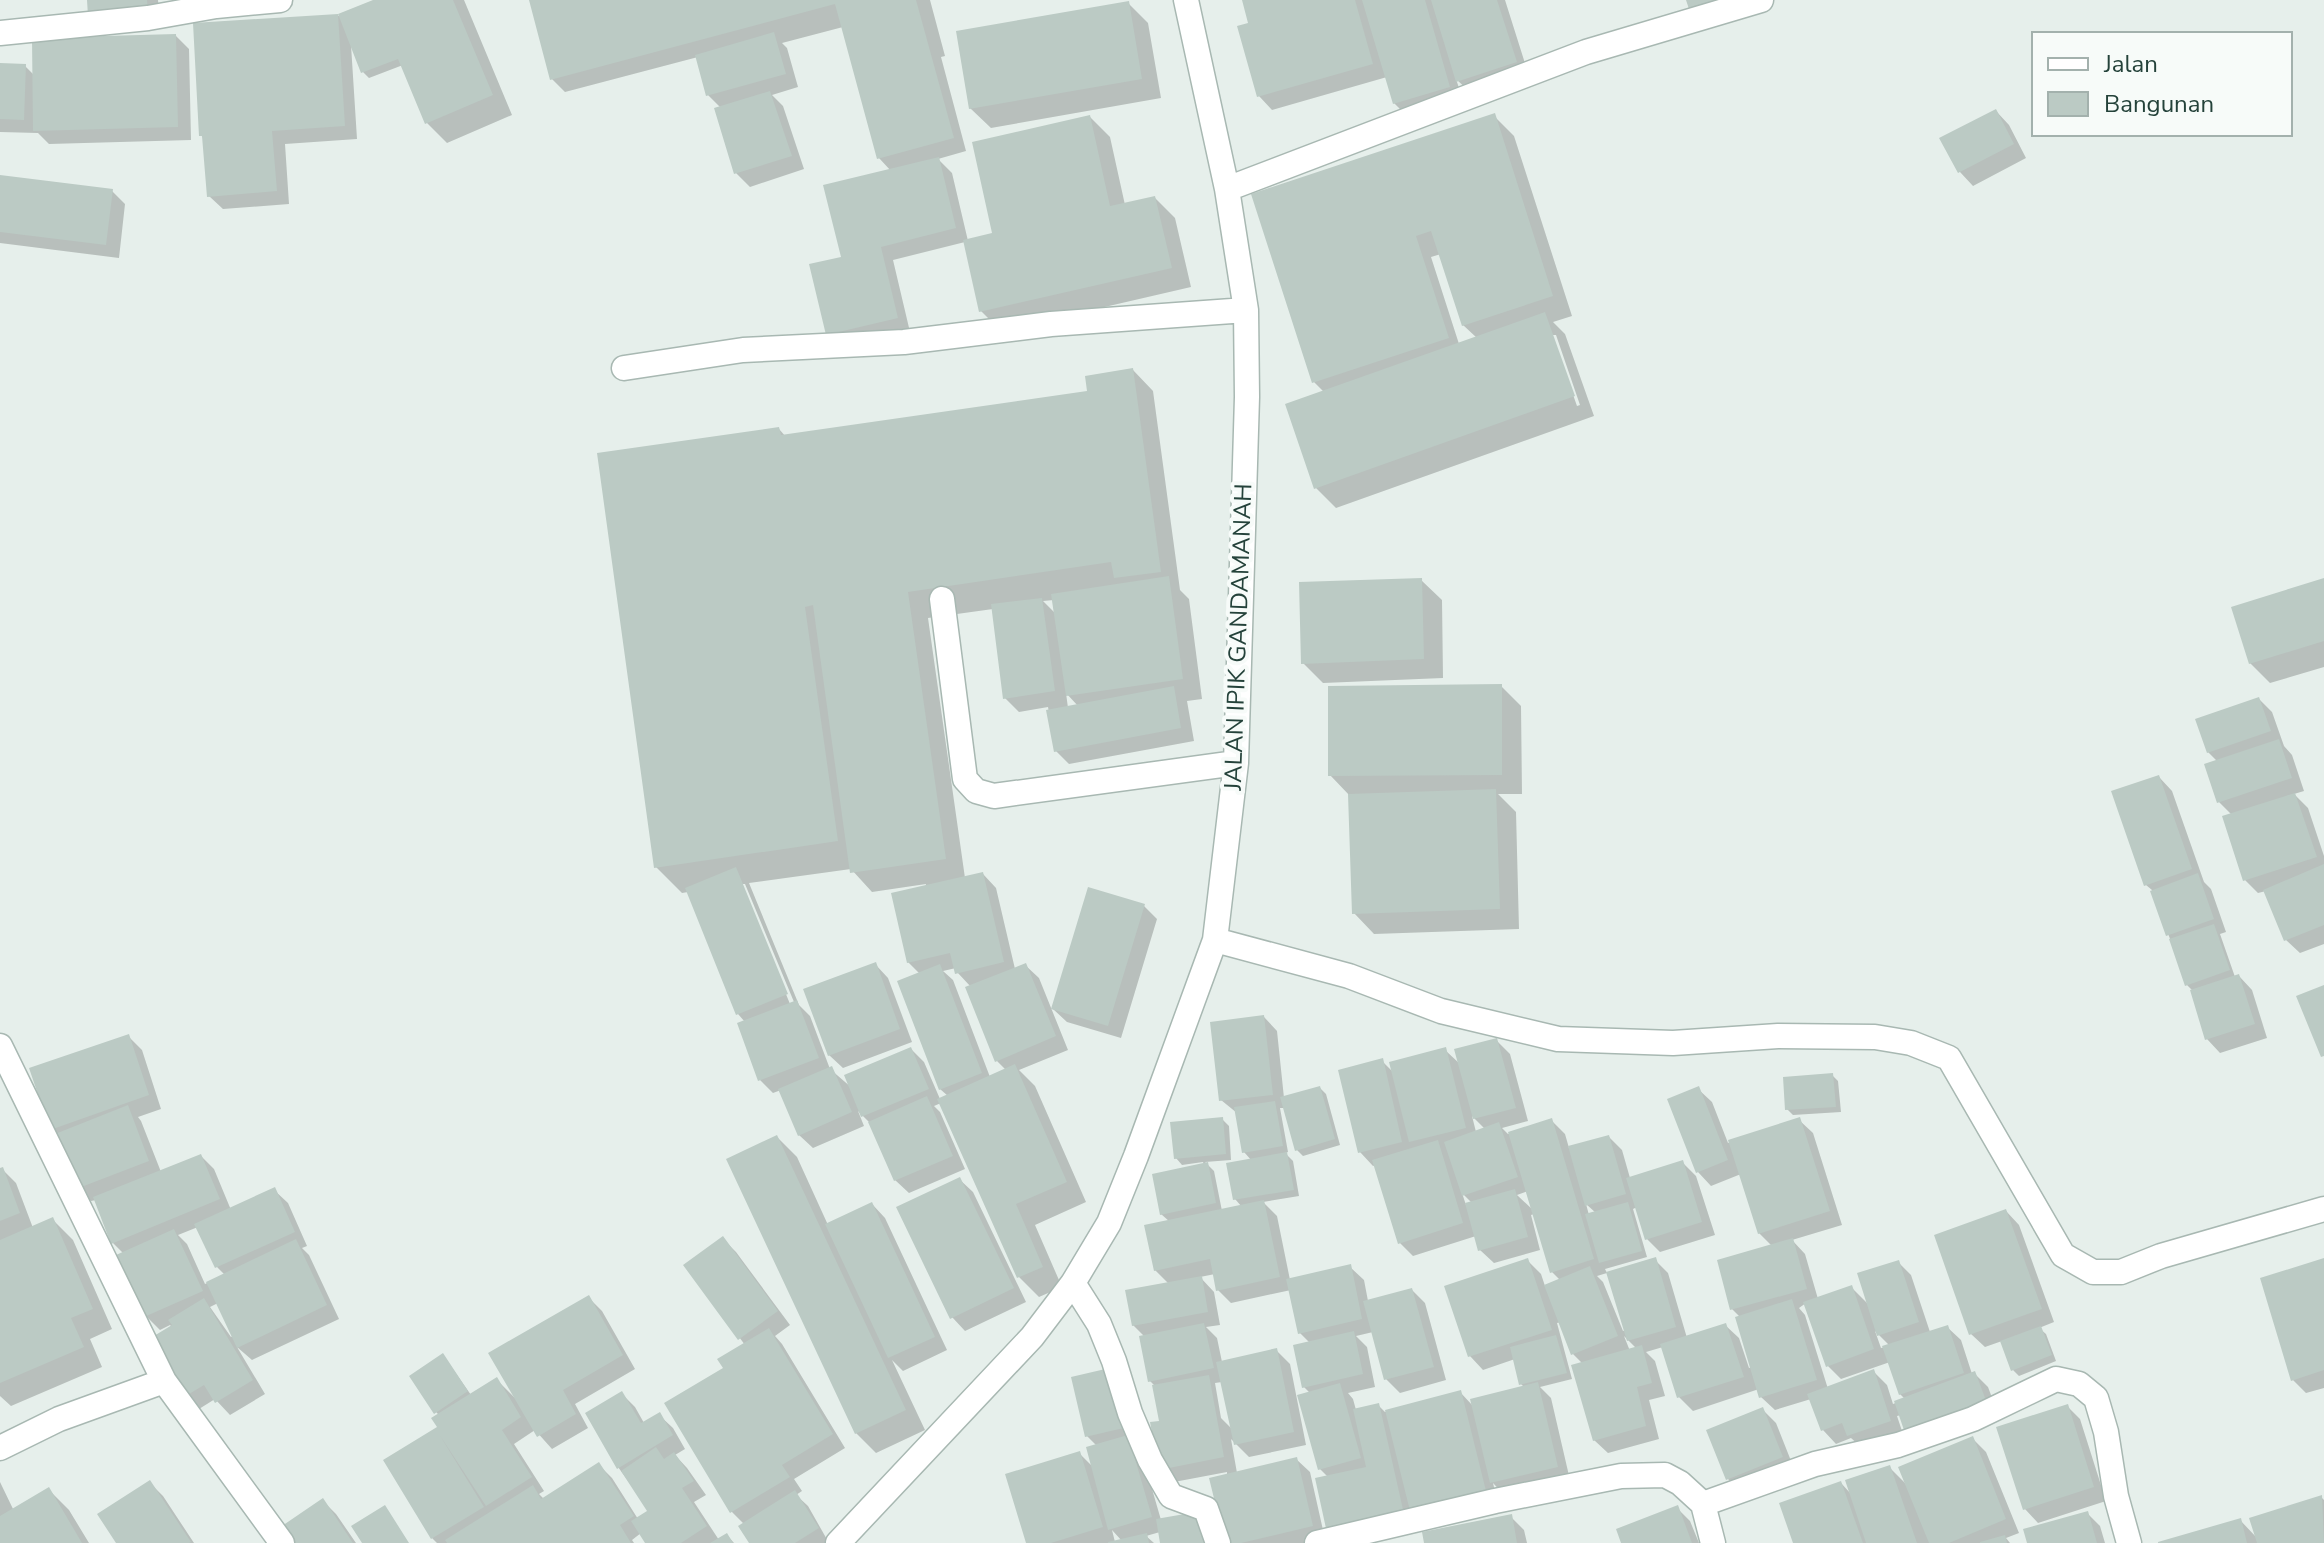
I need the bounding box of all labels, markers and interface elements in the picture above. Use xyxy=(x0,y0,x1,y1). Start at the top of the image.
legend xyxy=(2032,32,2292,136)
text: Jalan xyxy=(2103,48,2158,80)
text: Bangunan xyxy=(2104,88,2214,120)
street label: JALAN IPIK GANDAMANAH xyxy=(1217,483,1259,792)

